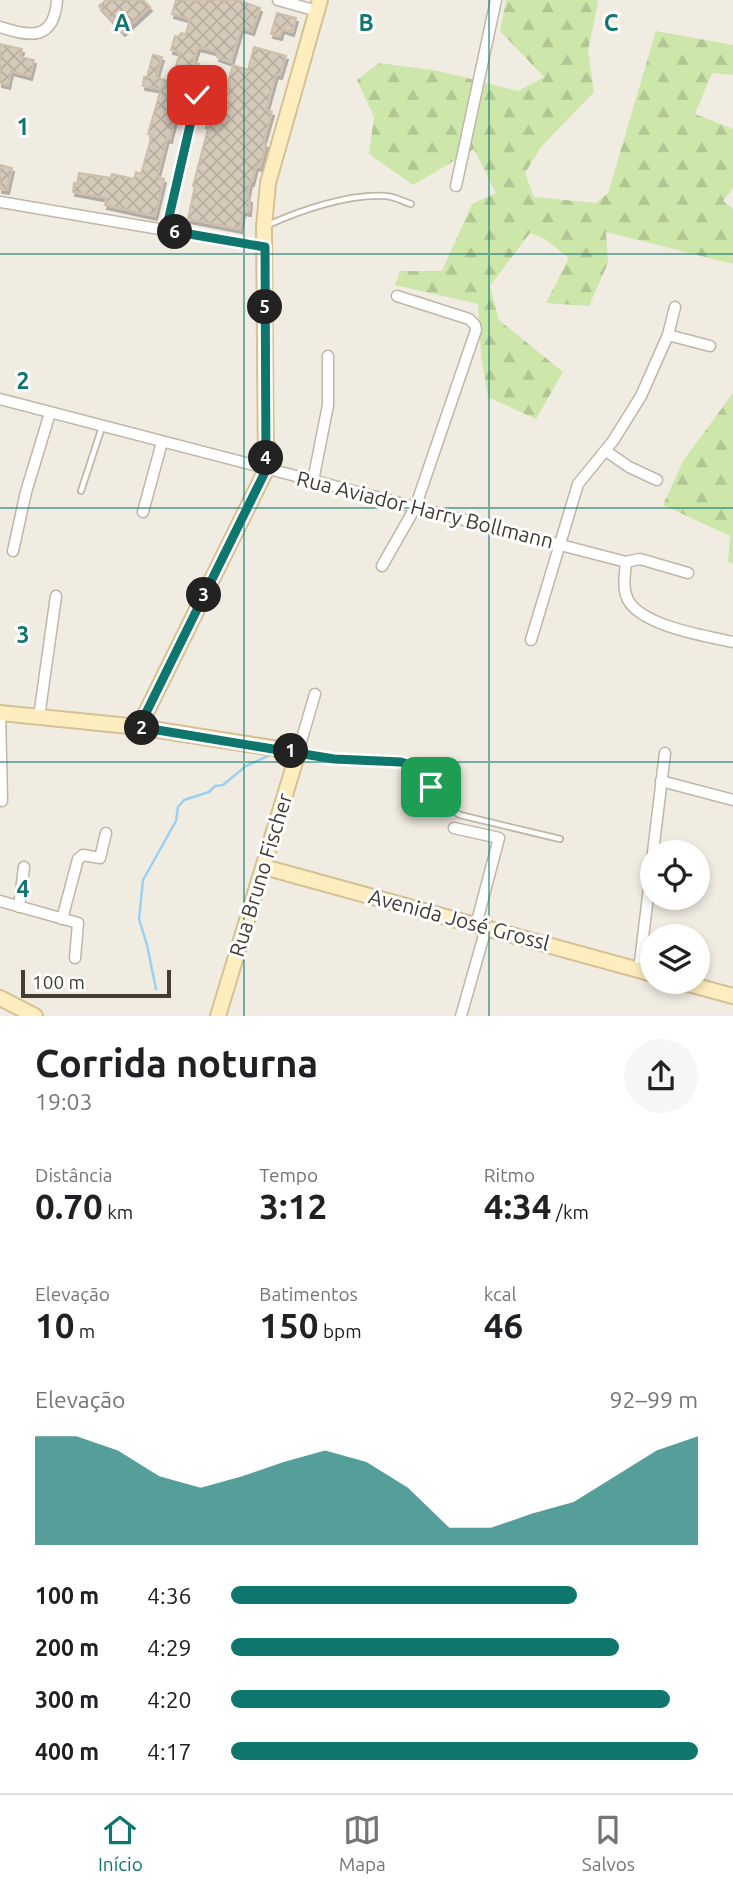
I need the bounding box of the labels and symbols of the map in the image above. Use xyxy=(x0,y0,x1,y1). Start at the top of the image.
text: A xyxy=(114,10,130,35)
text: B xyxy=(358,10,374,35)
text: C xyxy=(604,10,619,35)
pin xyxy=(167,65,227,125)
text: 1 xyxy=(17,114,29,139)
pin: 6 xyxy=(158,215,192,250)
pin: 5 xyxy=(247,290,282,324)
text: 2 xyxy=(17,368,29,393)
pin: 4 xyxy=(248,440,284,476)
street label: Rua Aviador Harry Bollmann xyxy=(294,465,556,553)
pin: 3 xyxy=(186,578,222,612)
text: 3 xyxy=(17,622,29,647)
pin: 2 xyxy=(124,710,160,746)
pin: 1 xyxy=(274,734,308,768)
pin xyxy=(401,757,461,817)
street label: Rua Bruno Fischer xyxy=(224,790,296,959)
text: 4 xyxy=(17,876,30,901)
street label: Avenida José Grossl xyxy=(366,883,552,955)
scale bar xyxy=(21,967,172,999)

